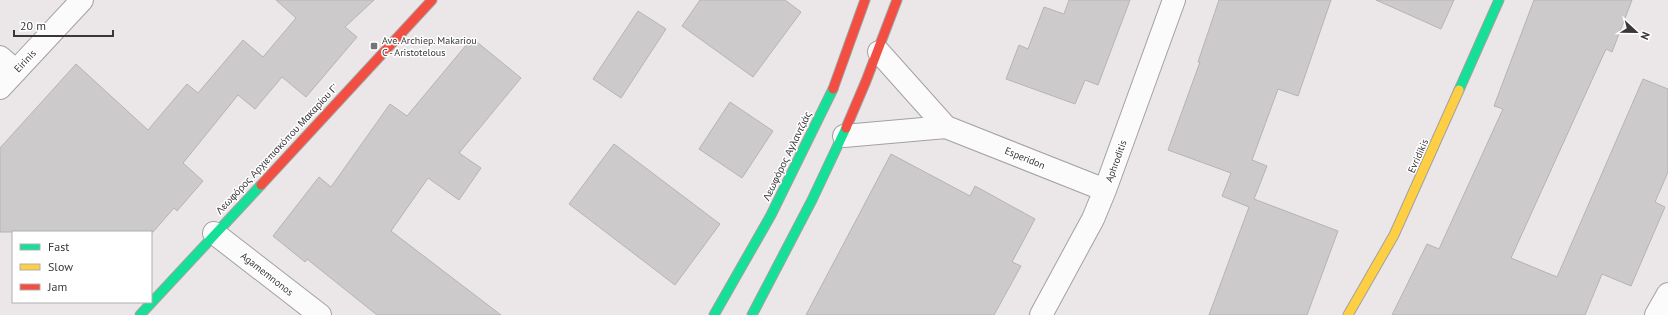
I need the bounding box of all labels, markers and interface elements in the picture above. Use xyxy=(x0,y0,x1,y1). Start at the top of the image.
scale bar xyxy=(14,12,113,38)
north arrow xyxy=(1616,12,1656,52)
text: 20 m xyxy=(20,18,46,33)
text: N xyxy=(1637,30,1653,42)
place label: Ave. Archiep. Makariou C - Aristotelous xyxy=(382,34,477,59)
marker: Ave. Archiep. Makariou C - Aristotelous xyxy=(369,41,379,51)
street label: Eirinis xyxy=(11,47,39,75)
street label: Λεωφόρος Αρχιεπισκόπου Μακαρίου Γ' xyxy=(213,81,341,217)
street label: Λεωφόρος Αγλαντζιάς xyxy=(760,109,814,203)
street label: Evridikis xyxy=(1405,137,1431,175)
street label: Aphroditis xyxy=(1102,138,1130,184)
street label: Esperidon xyxy=(1003,144,1047,172)
legend xyxy=(12,231,152,303)
text: Fast xyxy=(48,239,69,254)
street label: Agamemnonos xyxy=(238,249,296,299)
text: Slow xyxy=(48,259,73,274)
text: Jam xyxy=(47,279,67,294)

